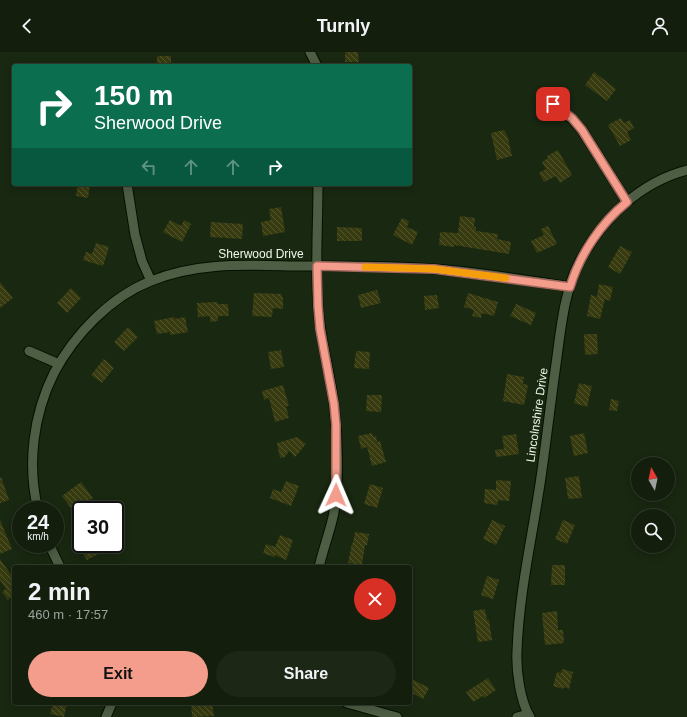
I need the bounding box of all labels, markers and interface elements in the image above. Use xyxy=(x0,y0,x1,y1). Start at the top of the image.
icon: back xyxy=(16,15,38,37)
icon: person xyxy=(649,15,671,37)
text: Turnly xyxy=(317,16,370,36)
icon: right xyxy=(28,80,80,132)
text: 150 m xyxy=(94,80,173,111)
pin xyxy=(536,87,570,121)
icon: arrive xyxy=(542,93,564,115)
text: Sherwood Drive xyxy=(94,113,222,133)
icon: left xyxy=(138,156,160,178)
icon: ahead xyxy=(180,156,202,178)
icon: ahead xyxy=(222,156,244,178)
icon: right xyxy=(264,156,286,178)
street label: Sherwood Drive xyxy=(218,247,304,261)
street label: Lincolnshire Drive xyxy=(523,366,551,463)
north arrow xyxy=(631,457,675,501)
map controls xyxy=(631,457,675,553)
position arrow xyxy=(315,474,357,516)
speed limit sign: 30 xyxy=(72,501,124,553)
button: search xyxy=(631,509,675,553)
text: 24 xyxy=(27,511,49,533)
text: km/h xyxy=(27,531,49,542)
text: 2 min xyxy=(28,578,91,605)
button: close xyxy=(354,578,396,620)
text: 460 m · 17:57 xyxy=(28,607,108,622)
button: Exit xyxy=(28,651,208,697)
button: Share xyxy=(216,651,396,697)

